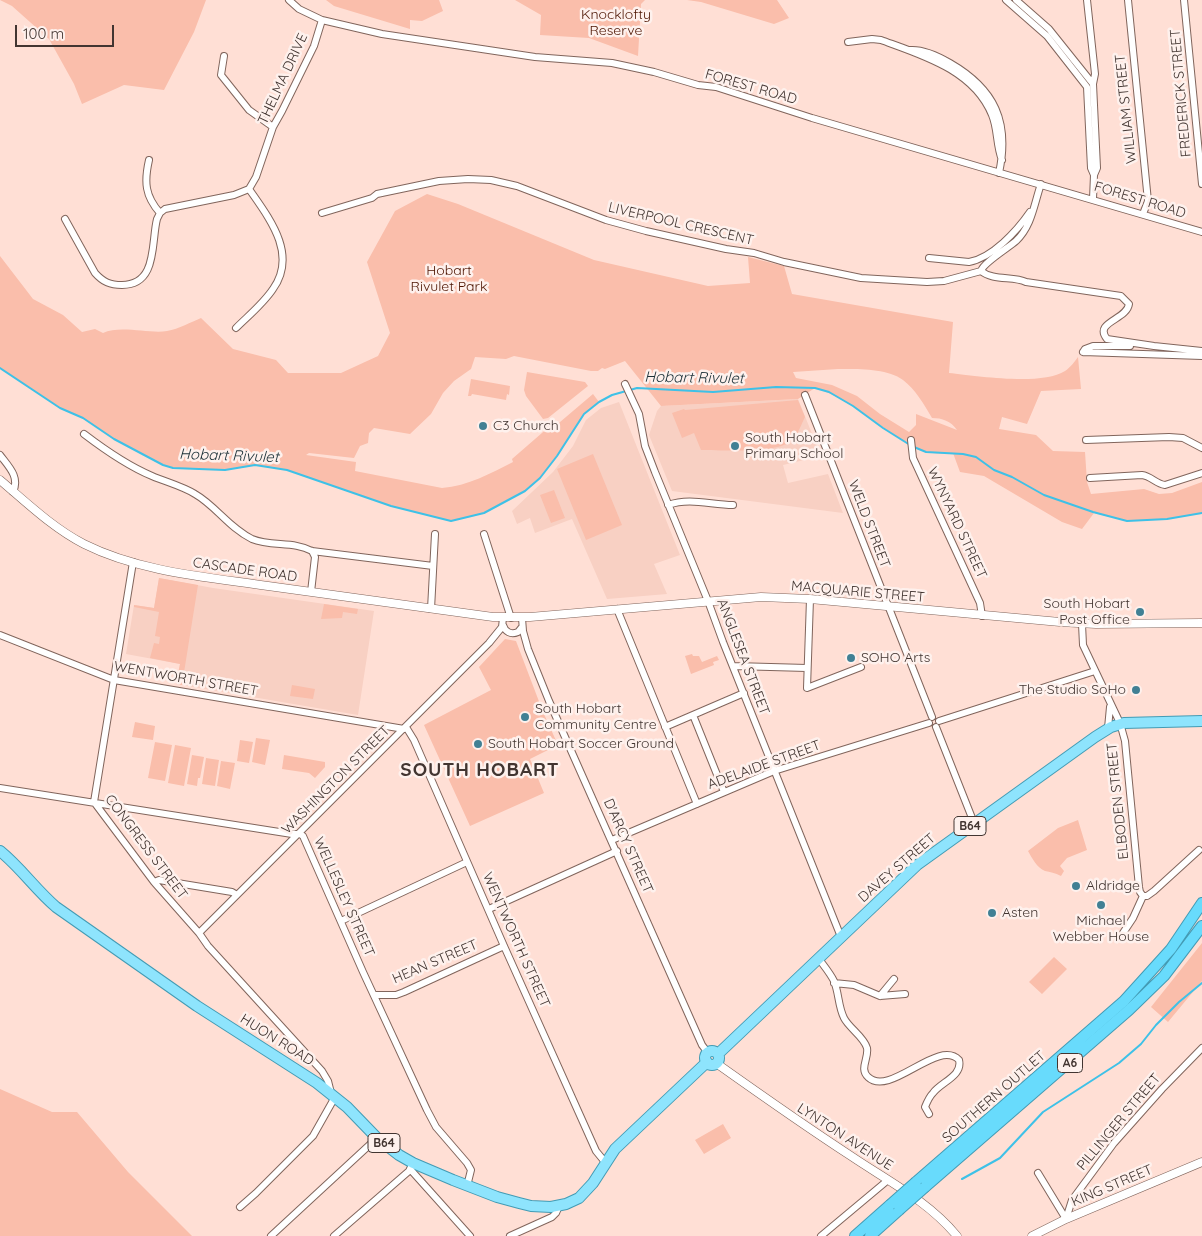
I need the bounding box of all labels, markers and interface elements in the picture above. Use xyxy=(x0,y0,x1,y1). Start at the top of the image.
park label: Knocklofty Reserve xyxy=(581,7,651,40)
scale bar xyxy=(18,15,116,47)
text: 100 m xyxy=(23,24,64,43)
street label: FREDERICK STREET xyxy=(1167,28,1195,158)
street label: THELMA DRIVE xyxy=(255,31,311,127)
street label: WILLIAM STREET xyxy=(1112,53,1140,165)
street label: FOREST ROAD xyxy=(703,66,799,108)
street label: FOREST ROAD xyxy=(1092,178,1188,222)
street label: LIVERPOOL CRESCENT xyxy=(607,199,755,249)
park label: Hobart Rivulet Park xyxy=(411,263,487,296)
water label: Hobart Rivulet xyxy=(644,368,744,388)
place label: C3 Church xyxy=(493,418,559,434)
marker: C3 Church xyxy=(477,420,489,432)
place label: South Hobart Primary School xyxy=(745,430,843,462)
marker: South Hobart Primary School xyxy=(729,440,741,452)
water label: Hobart Rivulet xyxy=(179,445,279,467)
street label: WYNYARD STREET xyxy=(924,465,990,581)
street label: WELD STREET xyxy=(845,478,893,570)
street label: CASCADE ROAD xyxy=(192,554,298,586)
street label: MACQUARIE STREET xyxy=(790,578,926,606)
place label: South Hobart Post Office xyxy=(1044,596,1130,628)
street label: ANGLESEA STREET xyxy=(713,597,773,717)
marker: South Hobart Post Office xyxy=(1134,606,1146,618)
place label: SOHO Arts xyxy=(861,650,930,666)
marker: SOHO Arts xyxy=(845,652,857,664)
street label: WENTWORTH STREET xyxy=(113,658,259,700)
place label: The Studio SoHo xyxy=(1019,682,1126,698)
marker: The Studio SoHo xyxy=(1130,684,1142,696)
place label: South Hobart Community Centre xyxy=(535,701,657,734)
marker: South Hobart Community Centre xyxy=(519,711,531,723)
street label: WASHINGTON STREET xyxy=(278,722,394,838)
place label: South Hobart Soccer Ground xyxy=(488,736,674,752)
street label: ADELAIDE STREET xyxy=(705,737,823,793)
marker: South Hobart Soccer Ground xyxy=(472,738,484,750)
street label: ELBODEN STREET xyxy=(1104,742,1132,860)
district label: SOUTH HOBART xyxy=(399,759,561,781)
street label: CONGRESS STREET xyxy=(101,791,191,903)
street label: D'ARCY STREET xyxy=(600,796,656,896)
road number: B64 xyxy=(954,816,986,836)
street label: DAVEY STREET xyxy=(855,830,939,906)
street label: WELLESLEY STREET xyxy=(310,835,378,959)
street label: WENTWORTH STREET xyxy=(479,870,553,1010)
place label: Aldridge xyxy=(1086,878,1140,894)
marker: Aldridge xyxy=(1070,880,1082,892)
marker: Michael Webber House xyxy=(1095,899,1107,911)
place label: Asten xyxy=(1002,905,1038,921)
marker: Asten xyxy=(986,907,998,919)
place label: Michael Webber House xyxy=(1053,913,1149,946)
street label: HEAN STREET xyxy=(390,936,480,988)
street label: HUON ROAD xyxy=(237,1011,317,1069)
street label: SOUTHERN OUTLET xyxy=(939,1048,1049,1146)
road number: A6 xyxy=(1058,1054,1082,1072)
street label: PILLINGER STREET xyxy=(1074,1070,1164,1174)
street label: LYNTON AVENUE xyxy=(794,1100,896,1174)
road number: B64 xyxy=(368,1134,400,1152)
street label: KING STREET xyxy=(1069,1161,1155,1211)

